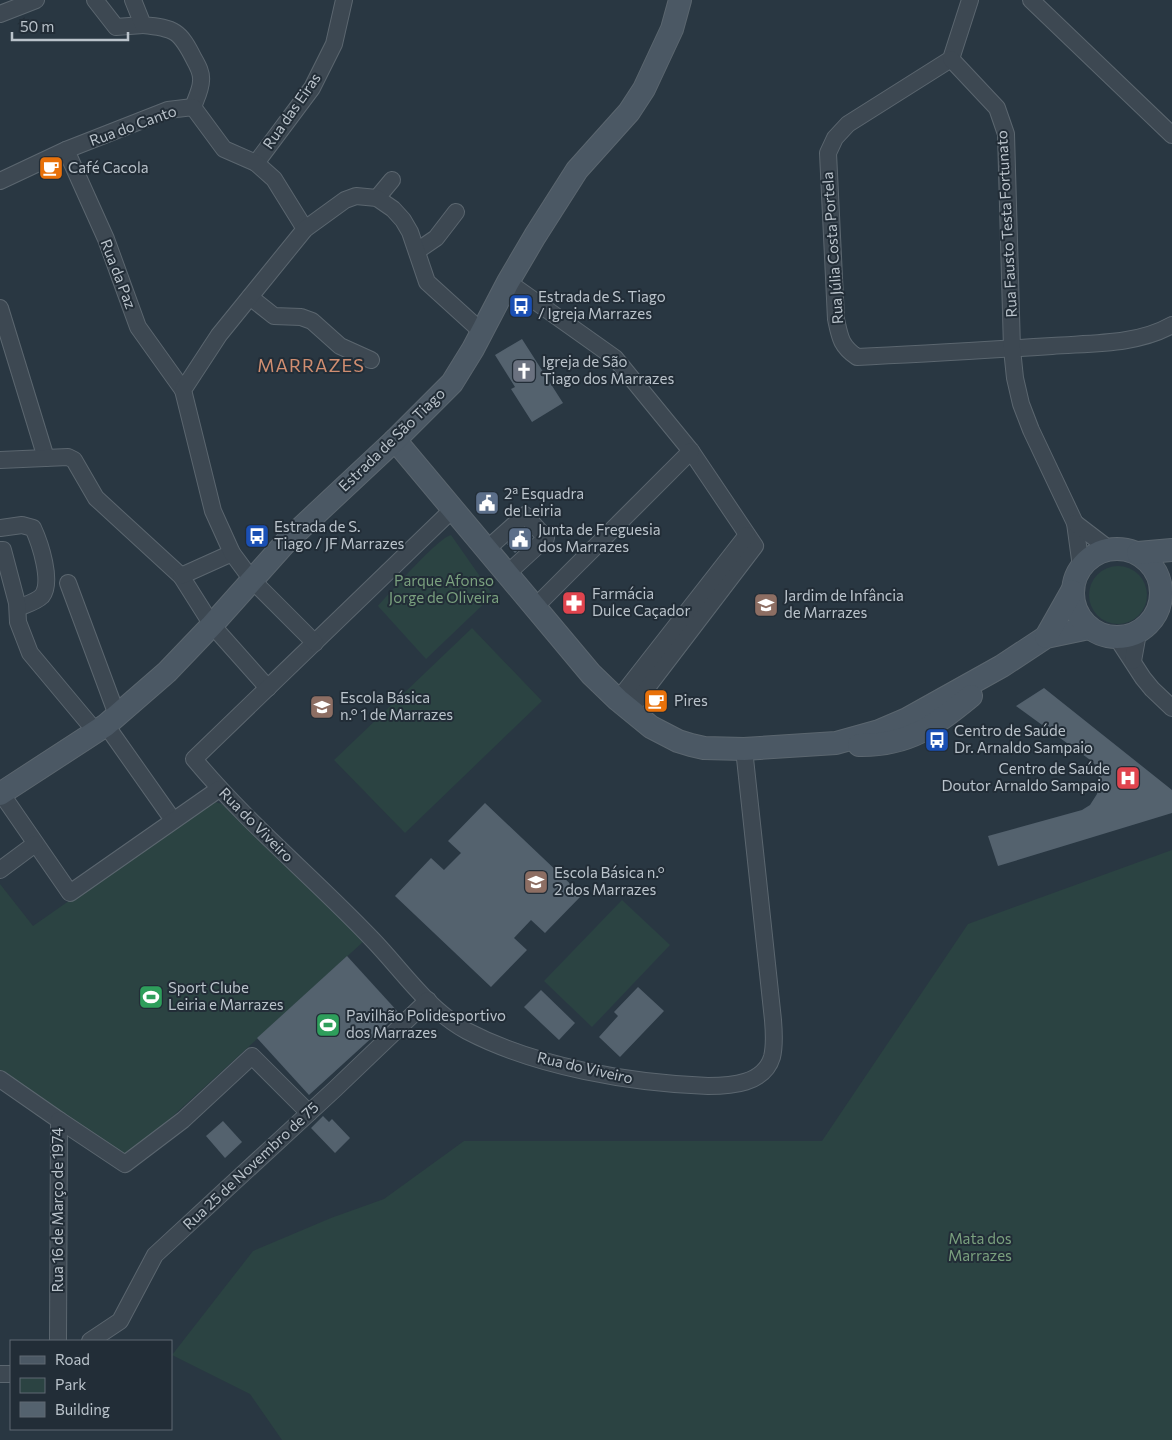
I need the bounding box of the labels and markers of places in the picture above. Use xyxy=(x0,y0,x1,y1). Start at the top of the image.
cafe icon: Café Cacola xyxy=(38,155,64,181)
place label: Café Cacola xyxy=(68,158,149,176)
place label: Estrada de S. Tiago / Igreja Marrazes xyxy=(538,287,666,322)
bus stop icon: Estrada de S. Tiago / Igreja Marrazes xyxy=(508,293,534,319)
place label: Igreja de São Tiago dos Marrazes xyxy=(542,352,674,387)
church icon: Igreja de São Tiago dos Marrazes xyxy=(511,358,537,384)
place label: 2ª Esquadra de Leiria xyxy=(504,484,584,519)
public building icon: 2ª Esquadra de Leiria xyxy=(474,490,500,516)
place label: Estrada de S. Tiago / JF Marrazes xyxy=(274,517,405,552)
place label: Junta de Freguesia dos Marrazes xyxy=(538,520,661,555)
bus stop icon: Estrada de S. Tiago / JF Marrazes xyxy=(244,523,270,549)
public building icon: Junta de Freguesia dos Marrazes xyxy=(507,526,533,552)
place label: Farmácia Dulce Caçador xyxy=(592,584,690,619)
place label: Jardim de Infância de Marrazes xyxy=(784,586,904,621)
pharmacy icon: Farmácia Dulce Caçador xyxy=(561,590,587,616)
school or university icon: Jardim de Infância de Marrazes xyxy=(753,592,779,618)
place label: Escola Básica n.º 1 de Marrazes xyxy=(340,688,453,723)
cafe icon: Pires xyxy=(643,688,669,714)
place label: Pires xyxy=(674,691,708,709)
school or university icon: Escola Básica n.º 1 de Marrazes xyxy=(309,694,335,720)
place label: Centro de Saúde Dr. Arnaldo Sampaio xyxy=(954,721,1093,756)
bus stop icon: Centro de Saúde Dr. Arnaldo Sampaio xyxy=(924,727,950,753)
place label: Centro de Saúde Doutor Arnaldo Sampaio xyxy=(941,759,1110,794)
hospital icon: Centro de Saúde Doutor Arnaldo Sampaio xyxy=(1115,765,1141,791)
place label: Escola Básica n.º 2 dos Marrazes xyxy=(554,863,665,898)
school or university icon: Escola Básica n.º 2 dos Marrazes xyxy=(523,869,549,895)
place label: Sport Clube Leiria e Marrazes xyxy=(168,978,284,1013)
sports icon: Sport Clube Leiria e Marrazes xyxy=(138,984,164,1010)
place label: Pavilhão Polidesportivo dos Marrazes xyxy=(346,1006,506,1041)
sports icon: Pavilhão Polidesportivo dos Marrazes xyxy=(315,1012,341,1038)

